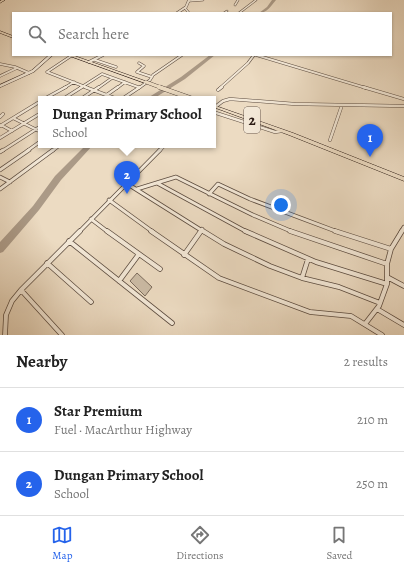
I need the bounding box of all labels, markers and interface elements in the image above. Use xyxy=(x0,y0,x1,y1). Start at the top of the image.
search box xyxy=(12,12,392,56)
icon: search xyxy=(26,23,48,45)
text: Search here xyxy=(58,24,129,44)
popup xyxy=(38,96,216,148)
text: Dungan Primary School xyxy=(52,104,202,124)
road number: 2 xyxy=(244,107,260,133)
text: School xyxy=(52,124,87,141)
pin: 1 xyxy=(357,124,383,157)
pin: 2 xyxy=(114,161,140,194)
your location xyxy=(271,195,291,215)
text: Nearby xyxy=(16,350,67,373)
text: 2 results xyxy=(344,353,388,370)
text: Star Premium xyxy=(54,401,142,421)
text: 1 xyxy=(27,411,31,428)
text: 210 m xyxy=(357,411,388,428)
text: Fuel · MacArthur Highway xyxy=(54,421,192,438)
text: Dungan Primary School xyxy=(54,465,204,485)
text: 2 xyxy=(26,475,32,492)
text: 250 m xyxy=(356,475,388,492)
text: School xyxy=(54,485,89,502)
tab: Map xyxy=(51,524,73,563)
tab: Directions xyxy=(176,524,224,563)
tab: Saved xyxy=(326,524,353,563)

